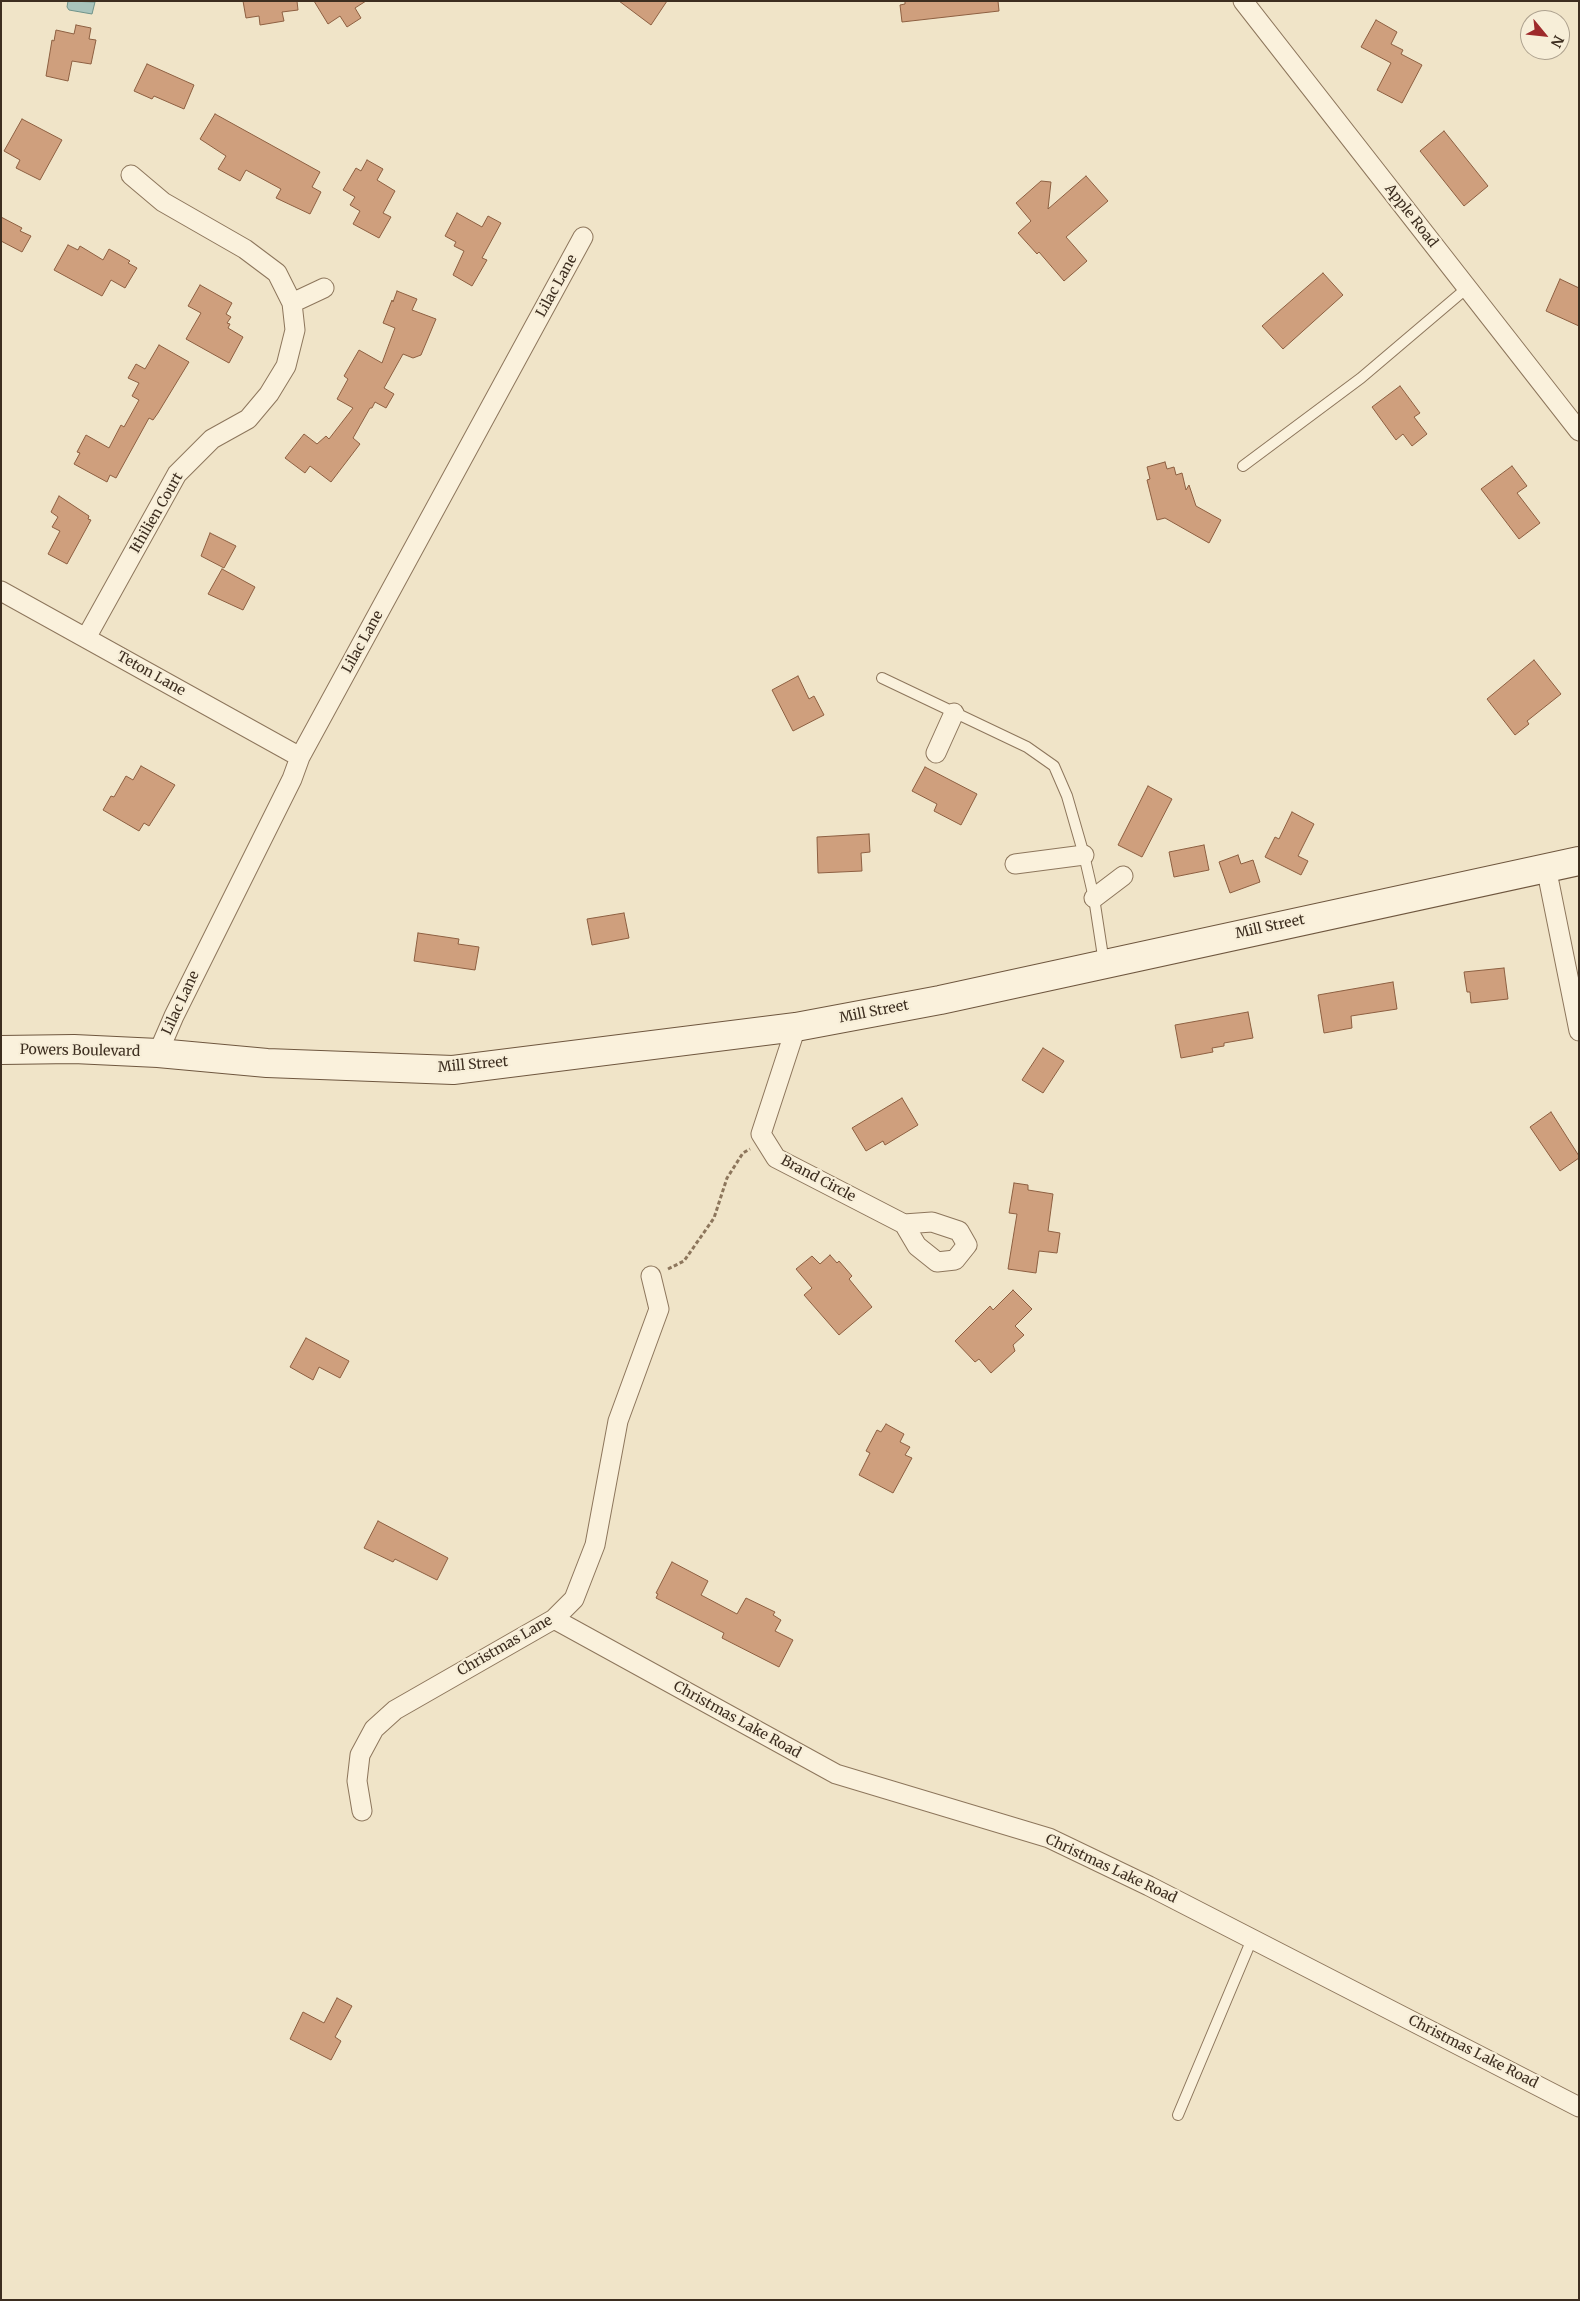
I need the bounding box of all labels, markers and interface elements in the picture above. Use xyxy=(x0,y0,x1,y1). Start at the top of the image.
north arrow xyxy=(1520,10,1570,60)
text: N xyxy=(1547,32,1568,51)
street label: Apple Road xyxy=(1381,181,1441,251)
street label: Lilac Lane xyxy=(533,252,581,320)
street label: Ithilien Court xyxy=(127,470,187,556)
street label: Lilac Lane xyxy=(339,608,387,676)
street label: Teton Lane xyxy=(114,648,188,700)
street label: Mill Street xyxy=(1234,911,1306,943)
street label: Lilac Lane xyxy=(159,968,203,1038)
street label: Mill Street xyxy=(838,997,910,1027)
street label: Powers Boulevard xyxy=(20,1042,140,1060)
street label: Mill Street xyxy=(437,1054,509,1076)
street label: Brand Circle xyxy=(778,1152,858,1206)
street label: Christmas Lane xyxy=(455,1612,555,1680)
street label: Christmas Lake Road xyxy=(670,1678,804,1762)
street label: Christmas Lake Road xyxy=(1043,1831,1179,1907)
street label: Christmas Lake Road xyxy=(1405,2012,1541,2092)

